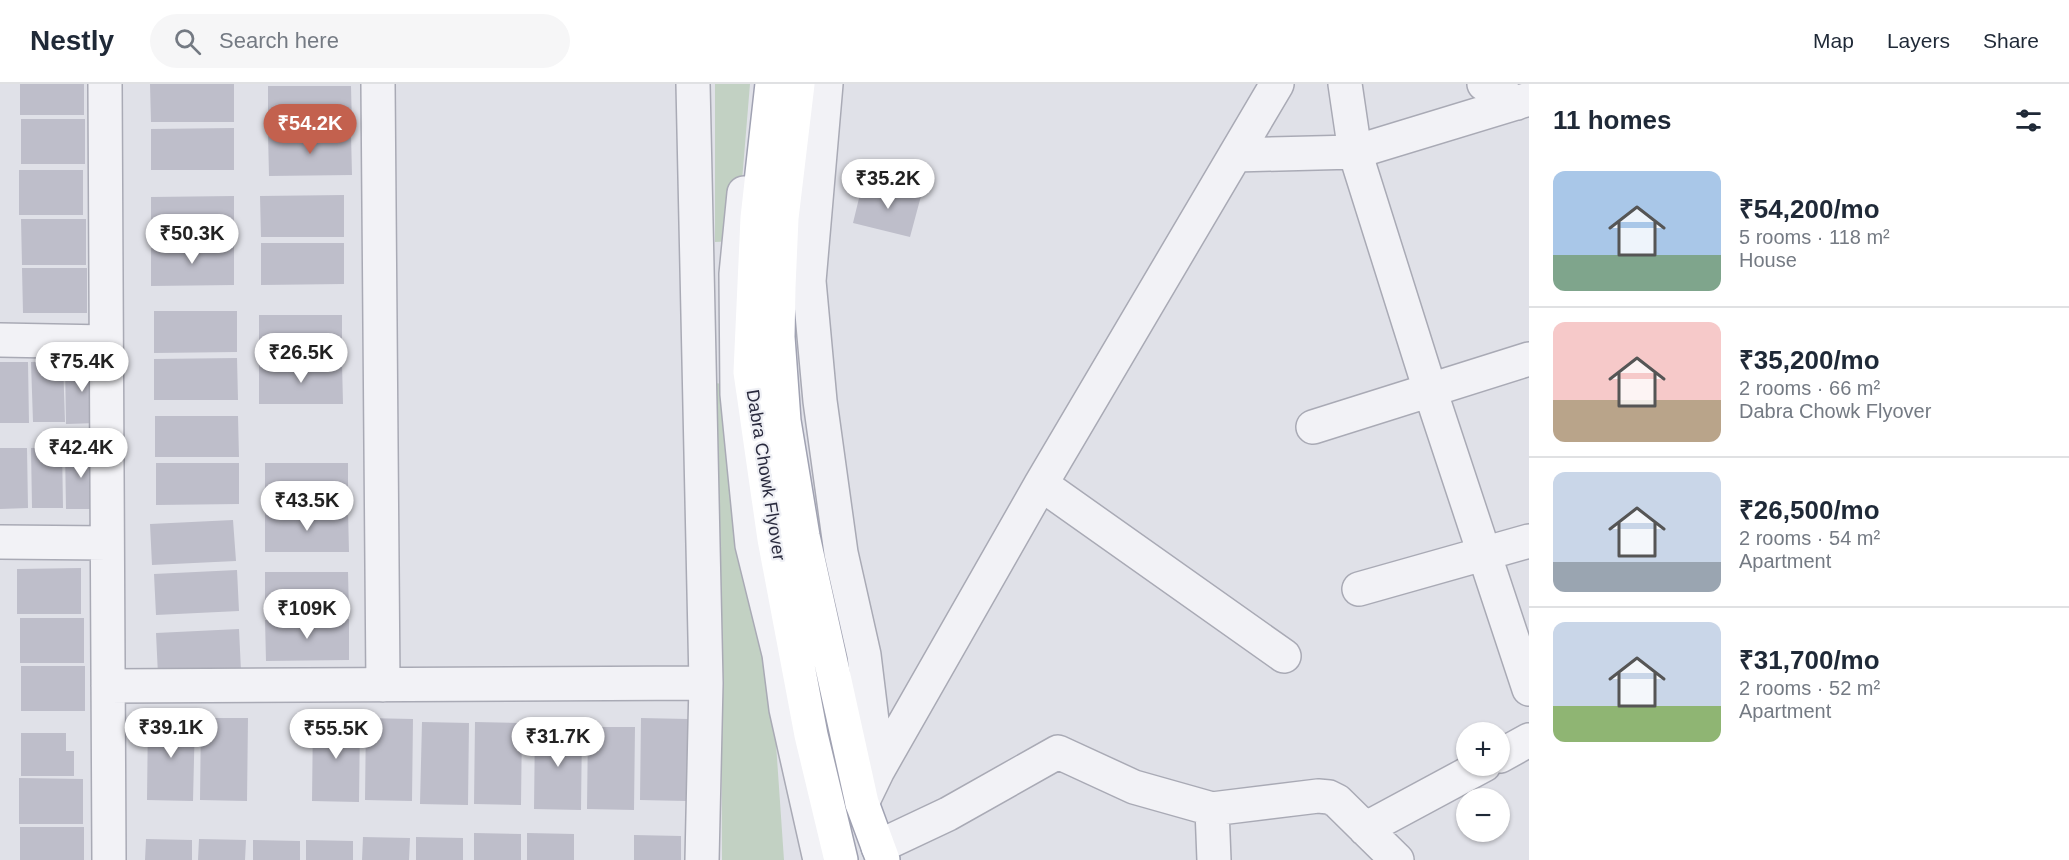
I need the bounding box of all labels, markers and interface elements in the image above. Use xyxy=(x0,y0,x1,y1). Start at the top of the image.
search box xyxy=(150,14,570,68)
text: Nestly xyxy=(30,25,114,56)
icon: search xyxy=(171,25,204,58)
text: Search here xyxy=(219,28,339,53)
text: Map xyxy=(1813,29,1854,52)
text: Layers xyxy=(1887,29,1950,52)
text: Share xyxy=(1983,29,2039,52)
pin: ₹54.2K xyxy=(261,104,359,155)
icon: filters xyxy=(2012,104,2045,137)
text: 11 homes xyxy=(1553,105,1672,135)
text: ₹54.2K xyxy=(278,112,342,134)
pin: ₹35.2K xyxy=(839,159,937,210)
text: ₹35.2K xyxy=(856,167,920,189)
text: ₹54,200/mo xyxy=(1739,194,1880,224)
icon: home xyxy=(1601,195,1673,267)
pin: ₹50.3K xyxy=(143,214,241,265)
text: ₹50.3K xyxy=(160,222,224,244)
text: 5 rooms · 118 m² xyxy=(1739,226,1890,248)
text: House xyxy=(1739,249,1797,271)
pin: ₹26.5K xyxy=(252,333,350,384)
text: ₹26.5K xyxy=(269,341,333,363)
pin: ₹75.4K xyxy=(33,342,131,393)
text: ₹35,200/mo xyxy=(1739,345,1880,375)
icon: home xyxy=(1601,346,1673,418)
text: ₹75.4K xyxy=(50,350,114,372)
text: 2 rooms · 66 m² xyxy=(1739,377,1880,399)
street label: Dabra Chowk Flyover xyxy=(743,388,789,562)
text: Dabra Chowk Flyover xyxy=(1739,400,1931,422)
pin: ₹42.4K xyxy=(32,428,130,479)
text: ₹42.4K xyxy=(49,436,113,458)
pin: ₹43.5K xyxy=(258,481,356,532)
text: ₹43.5K xyxy=(275,489,339,511)
text: ₹26,500/mo xyxy=(1739,495,1880,525)
icon: home xyxy=(1601,496,1673,568)
text: 2 rooms · 54 m² xyxy=(1739,527,1880,549)
text: Apartment xyxy=(1739,550,1831,572)
pin: ₹109K xyxy=(265,589,349,640)
text: ₹109K xyxy=(277,597,337,619)
text: ₹31,700/mo xyxy=(1739,645,1880,675)
icon: home xyxy=(1601,646,1673,718)
text: 2 rooms · 52 m² xyxy=(1739,677,1880,699)
text: Apartment xyxy=(1739,700,1831,722)
pin: ₹39.1K xyxy=(122,708,220,759)
pin: ₹55.5K xyxy=(287,709,385,760)
text: ₹39.1K xyxy=(139,716,203,738)
text: ₹55.5K xyxy=(304,717,368,739)
pin: ₹31.7K xyxy=(509,717,607,768)
map controls xyxy=(1456,722,1510,842)
button: + xyxy=(1456,722,1510,776)
text: ₹31.7K xyxy=(526,725,590,747)
button: − xyxy=(1456,788,1510,842)

